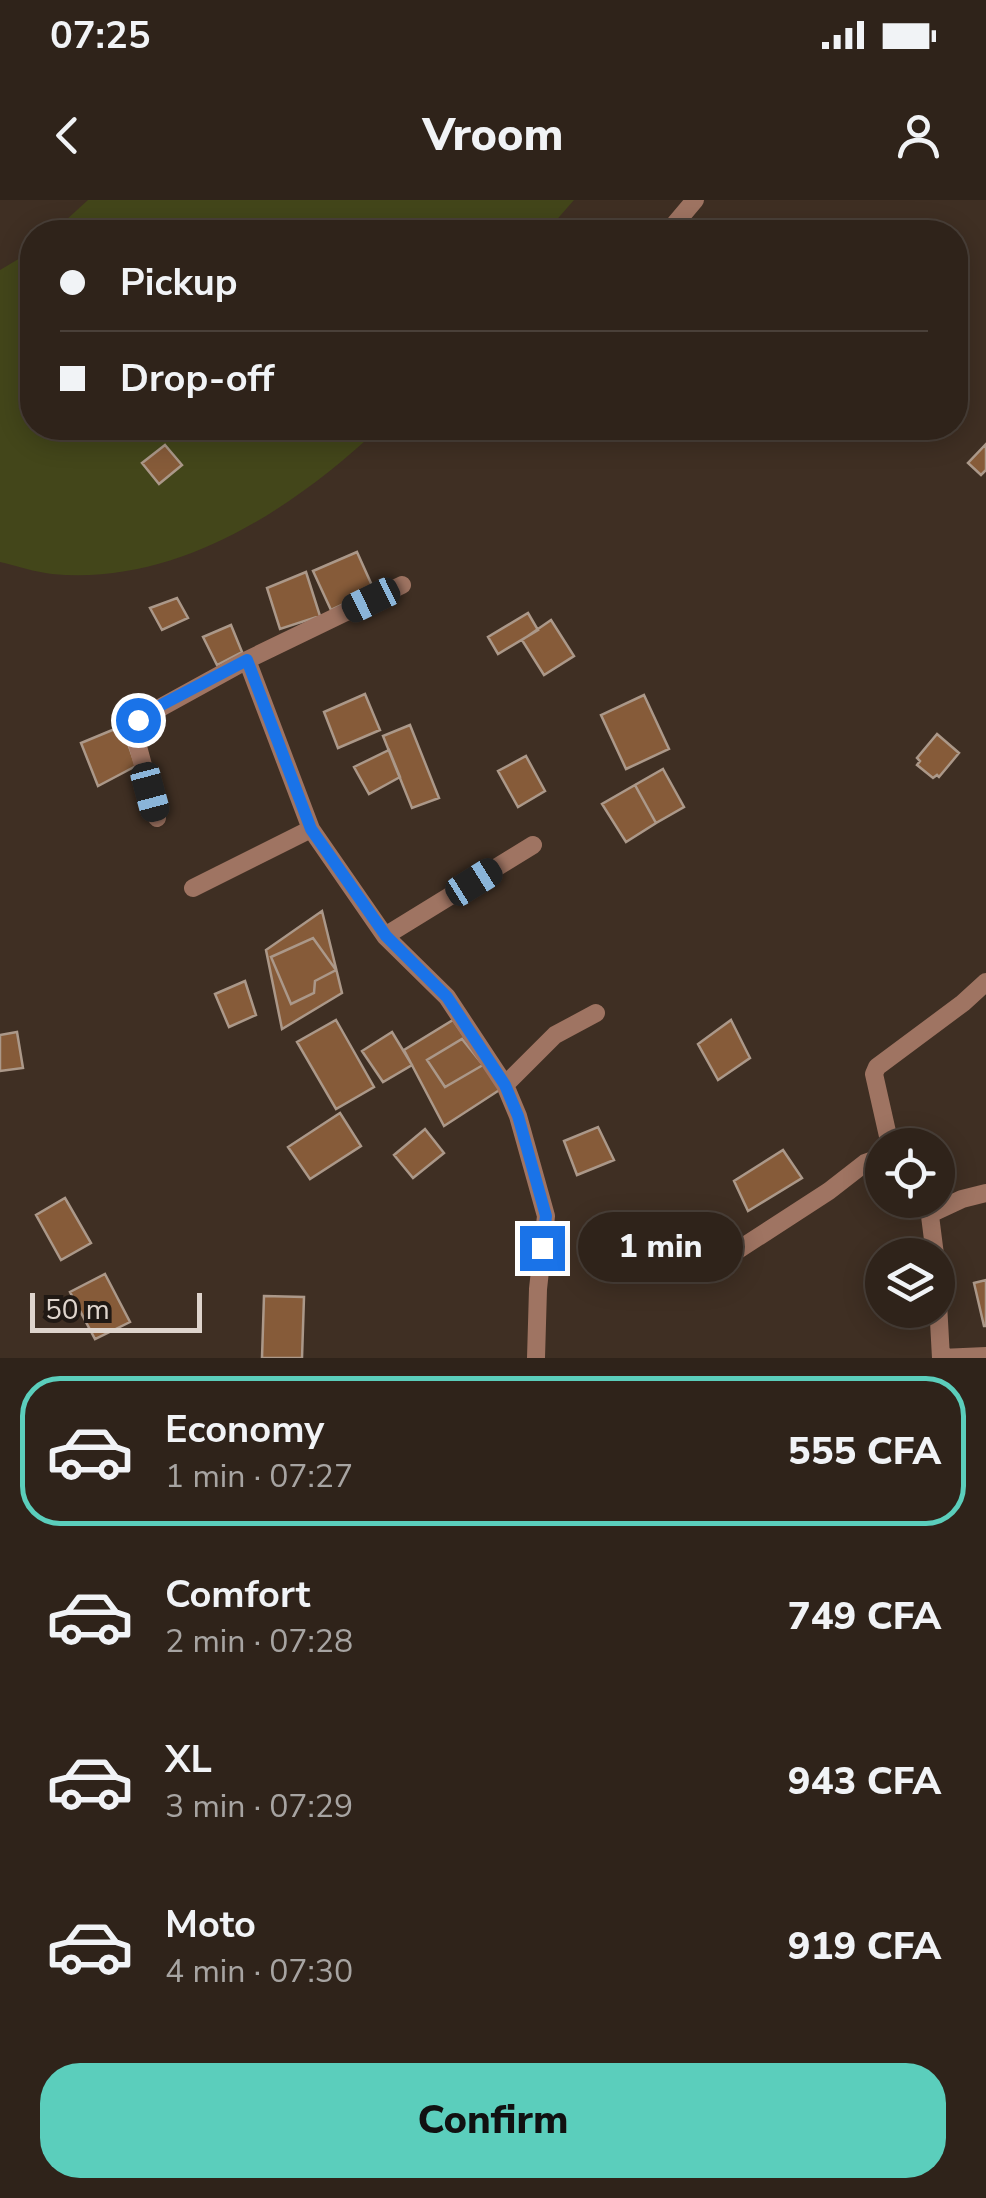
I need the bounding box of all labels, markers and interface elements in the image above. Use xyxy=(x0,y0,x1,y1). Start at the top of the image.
text: 07:25 xyxy=(50,10,151,61)
text: Vroom xyxy=(422,105,564,166)
icon: back xyxy=(40,108,95,163)
icon: person xyxy=(891,108,946,163)
text: Pickup xyxy=(120,257,238,308)
text: Drop-off xyxy=(120,353,274,404)
car xyxy=(337,573,405,627)
route start xyxy=(116,698,161,743)
car xyxy=(128,759,172,825)
car xyxy=(441,853,507,911)
map controls xyxy=(865,1128,955,1328)
button: locate xyxy=(865,1128,955,1218)
callout: 1 min xyxy=(577,1213,742,1283)
text: 1 min xyxy=(618,1225,703,1268)
route end xyxy=(520,1226,565,1271)
button: layers xyxy=(865,1238,955,1328)
scale bar xyxy=(30,1288,202,1332)
text: 50 m xyxy=(45,1291,110,1329)
text: Economy xyxy=(165,1404,324,1455)
icon: car xyxy=(45,1406,135,1496)
text: 555 CFA xyxy=(788,1426,941,1477)
text: 1 min · 07:27 xyxy=(165,1455,353,1498)
text: Comfort xyxy=(165,1569,310,1620)
icon: car xyxy=(45,1571,135,1661)
text: 749 CFA xyxy=(788,1591,941,1642)
text: 2 min · 07:28 xyxy=(165,1620,353,1663)
text: XL xyxy=(165,1734,212,1785)
icon: car xyxy=(45,1736,135,1826)
text: 943 CFA xyxy=(788,1756,941,1807)
text: 3 min · 07:29 xyxy=(165,1785,353,1828)
text: Moto xyxy=(165,1899,256,1950)
icon: car xyxy=(45,1901,135,1991)
text: 919 CFA xyxy=(788,1921,941,1972)
text: 4 min · 07:30 xyxy=(165,1950,353,1993)
button: Confirm xyxy=(40,2063,946,2178)

